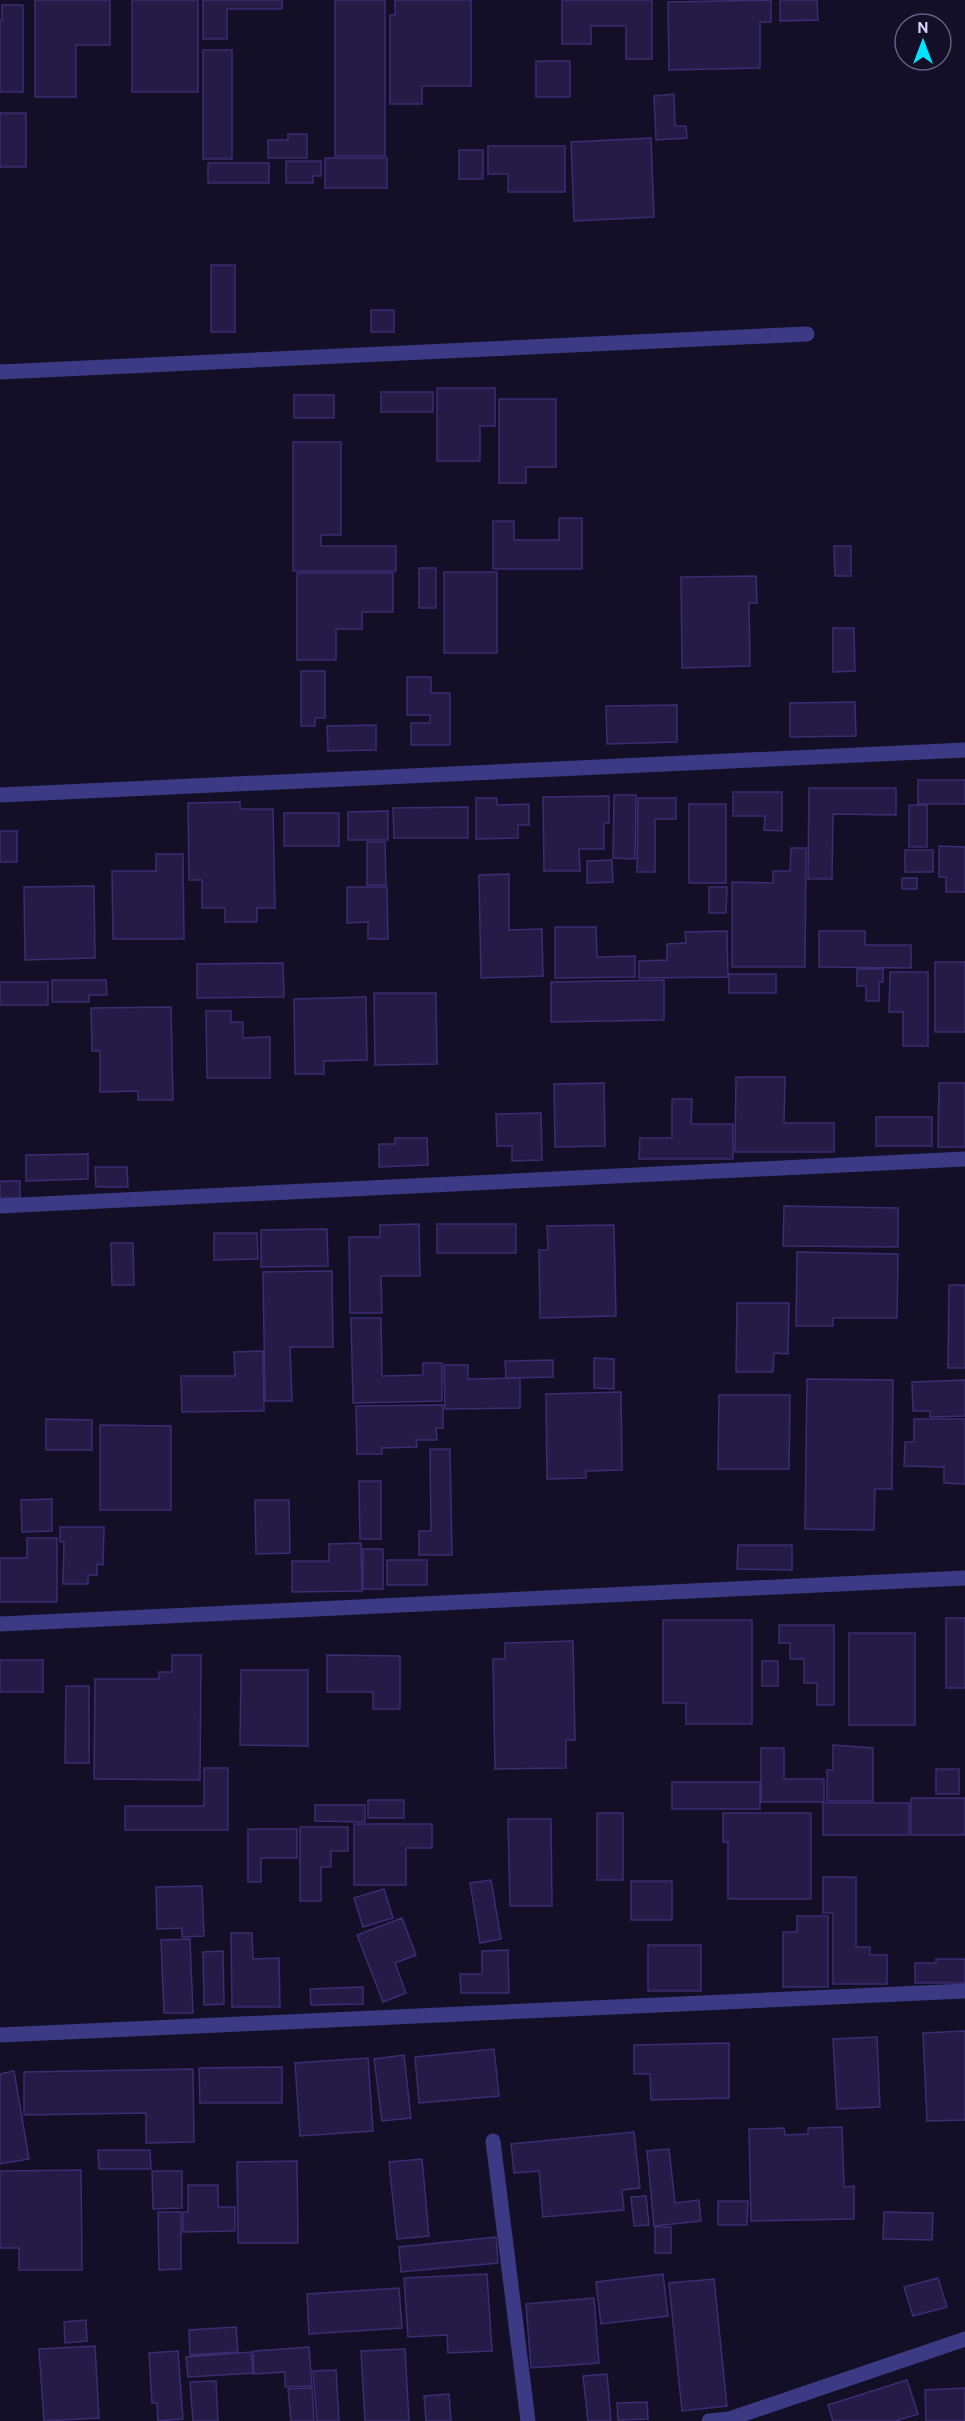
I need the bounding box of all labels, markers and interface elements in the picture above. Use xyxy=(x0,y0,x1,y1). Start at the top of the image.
north arrow xyxy=(893,12,953,72)
text: N xyxy=(917,18,929,37)

